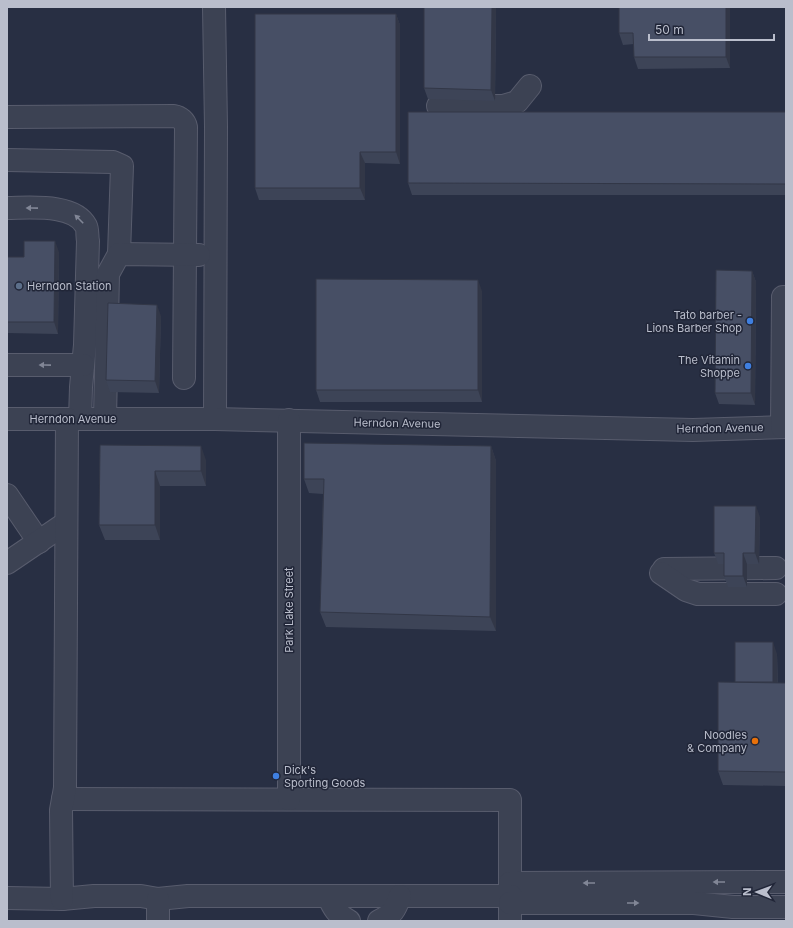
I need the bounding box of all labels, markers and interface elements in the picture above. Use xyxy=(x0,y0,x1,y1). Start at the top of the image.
scale bar xyxy=(649,16,774,42)
text: 50 m xyxy=(655,22,684,37)
one-way arrow xyxy=(25,205,38,211)
one-way arrow xyxy=(74,214,84,224)
place label: Herndon Station xyxy=(27,279,112,293)
marker: Herndon Station xyxy=(14,281,24,291)
place label: Tato barber - Lions Barber Shop xyxy=(646,308,742,335)
marker: Tato barber - Lions Barber Shop xyxy=(745,316,755,326)
place label: The Vitamin Shoppe xyxy=(678,353,740,380)
marker: The Vitamin Shoppe xyxy=(743,361,753,371)
one-way arrow xyxy=(38,362,51,368)
street label: Herndon Avenue xyxy=(30,412,116,426)
street label: Herndon Avenue xyxy=(353,415,441,431)
street label: Herndon Avenue xyxy=(676,420,764,436)
street label: Park Lake Street xyxy=(282,567,296,653)
place label: Noodles & Company xyxy=(687,728,747,755)
marker: Noodles & Company xyxy=(750,736,760,746)
place label: Dick's Sporting Goods xyxy=(284,763,365,790)
marker: Dick's Sporting Goods xyxy=(271,771,281,781)
north arrow xyxy=(737,872,777,912)
one-way arrow xyxy=(712,879,725,885)
one-way arrow xyxy=(582,880,595,886)
text: N xyxy=(740,888,754,896)
one-way arrow xyxy=(627,900,640,906)

